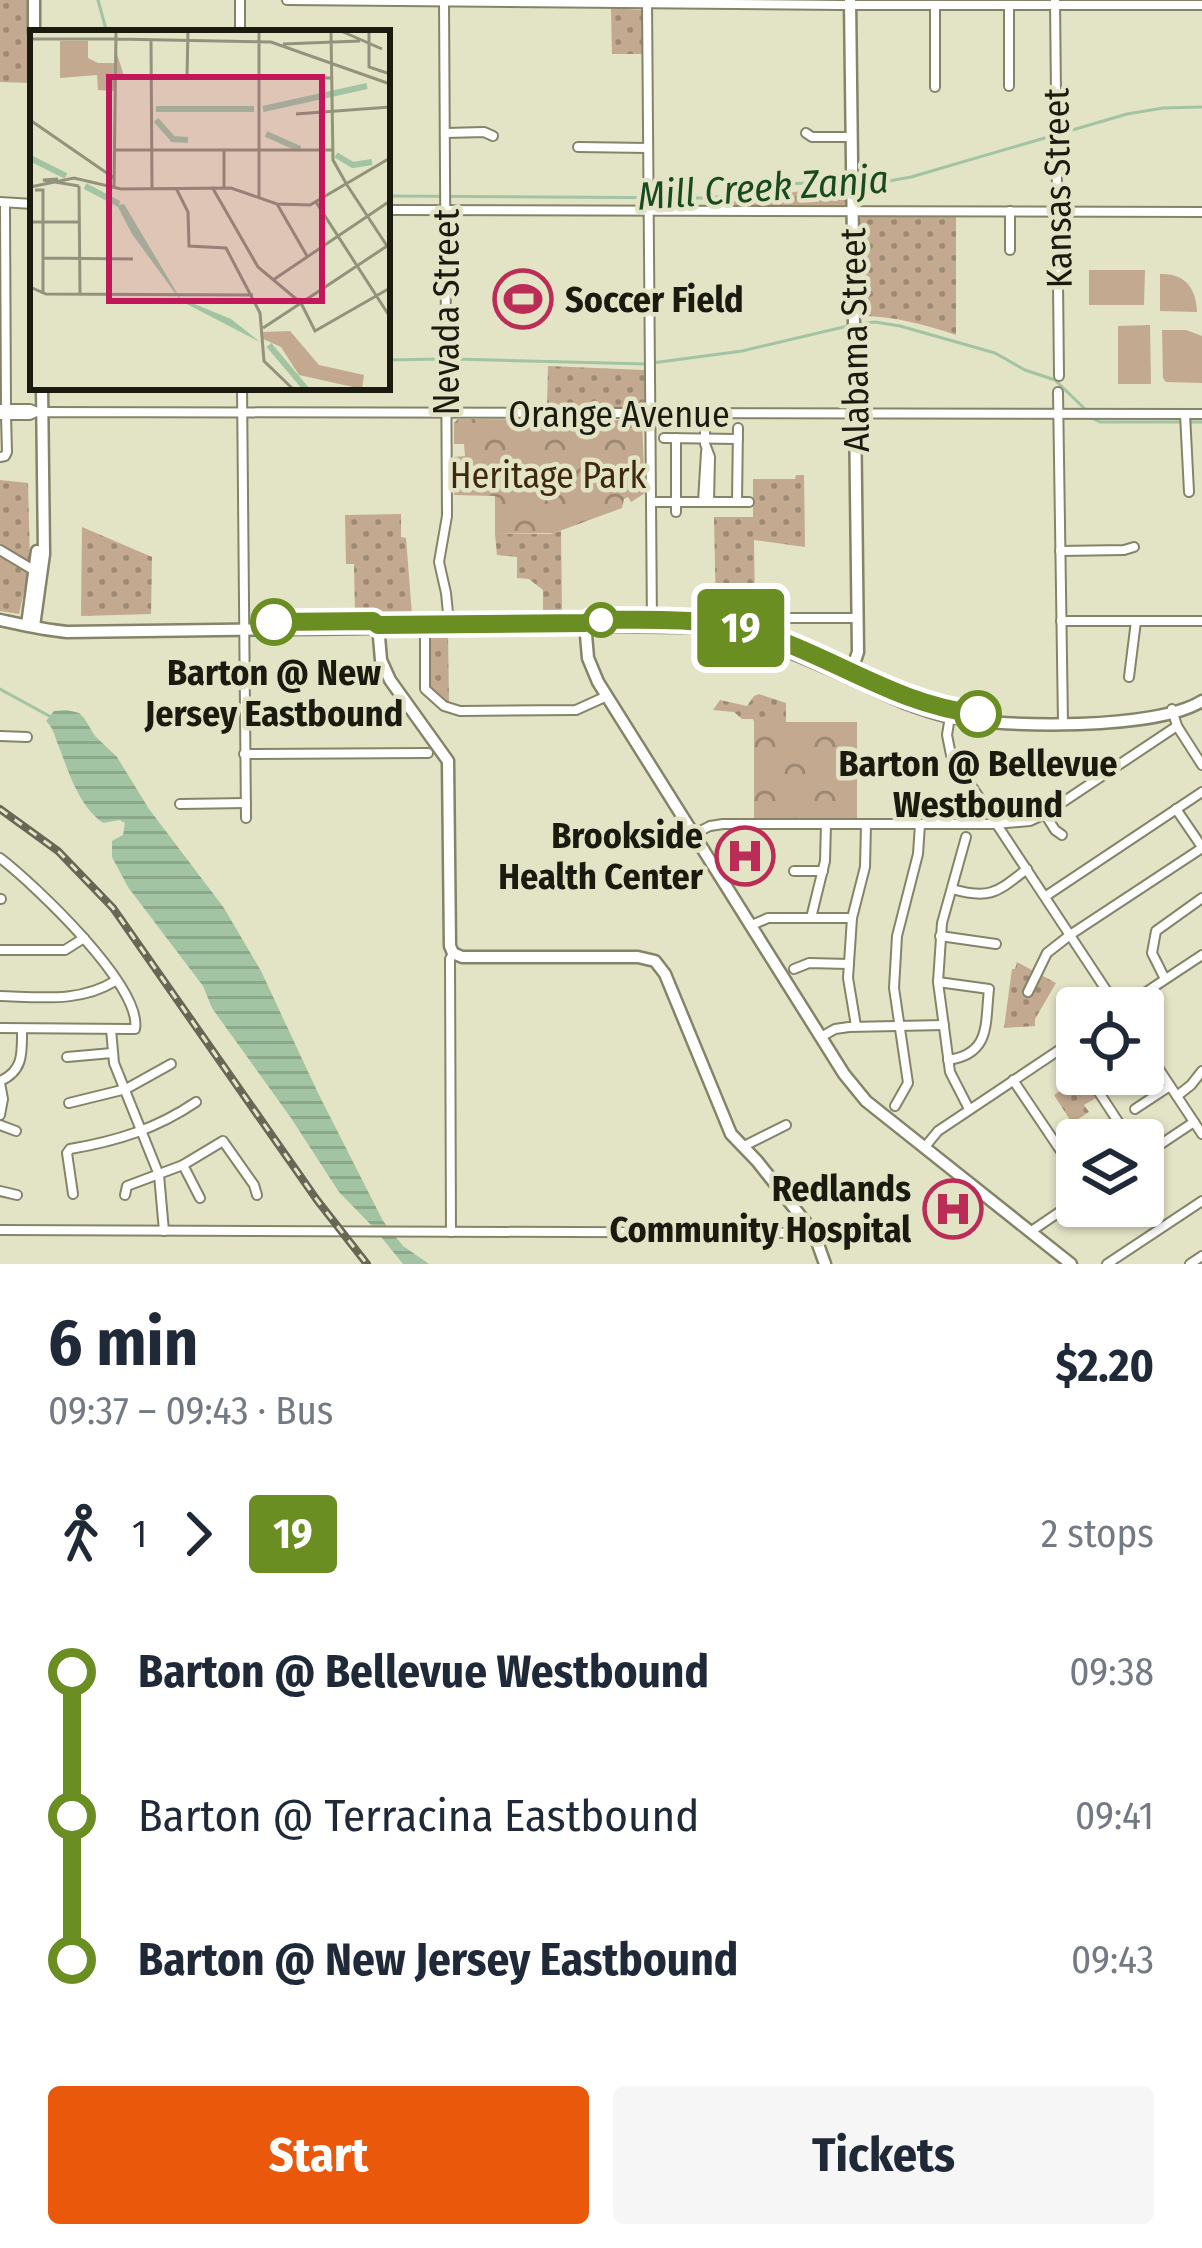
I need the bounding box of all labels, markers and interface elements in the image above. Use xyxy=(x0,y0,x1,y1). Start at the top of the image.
inset map xyxy=(30,30,390,390)
street label: Kansas Street xyxy=(1034,87,1082,288)
water label: Mill Creek Zanja xyxy=(636,156,890,220)
street label: Nevada Street xyxy=(425,208,469,415)
street label: Alabama Street xyxy=(831,227,879,453)
sports icon: Soccer Field xyxy=(492,268,554,330)
place label: Soccer Field xyxy=(565,278,744,322)
street label: Orange Avenue xyxy=(508,393,730,437)
park label: Heritage Park xyxy=(450,454,647,498)
line badge: 19 xyxy=(687,589,795,667)
marker: Barton @ New Jersey Eastbound xyxy=(252,600,296,644)
text: 19 xyxy=(721,603,761,653)
unlabelled marker xyxy=(585,604,617,636)
place label: Barton @ New Jersey Eastbound xyxy=(144,651,403,736)
marker: Barton @ Bellevue Westbound xyxy=(956,692,1000,736)
place label: Barton @ Bellevue Westbound xyxy=(838,742,1118,827)
place label: Brookside Health Center xyxy=(498,814,704,899)
hospital icon: Brookside Health Center xyxy=(714,825,776,887)
map controls xyxy=(1056,987,1164,1227)
button: locate xyxy=(1056,987,1164,1095)
button: layers xyxy=(1056,1119,1164,1227)
place label: Redlands Community Hospital xyxy=(609,1167,911,1252)
hospital icon: Redlands Community Hospital xyxy=(922,1178,984,1240)
text: 6 min xyxy=(48,1303,198,1382)
text: $2.20 xyxy=(1055,1339,1154,1393)
text: 09:37 – 09:43 · Bus xyxy=(48,1388,334,1434)
icon: walk xyxy=(48,1501,114,1567)
icon: forward xyxy=(165,1501,231,1567)
text: 19 xyxy=(273,1509,313,1559)
text: 1 xyxy=(132,1511,147,1557)
text: 2 stops xyxy=(1041,1511,1154,1557)
text: Barton @ Bellevue Westbound xyxy=(138,1645,709,1699)
text: 09:38 xyxy=(1069,1649,1154,1695)
text: Barton @ Terracina Eastbound xyxy=(138,1789,699,1843)
text: 09:41 xyxy=(1075,1793,1154,1839)
text: Barton @ New Jersey Eastbound xyxy=(138,1933,738,1987)
text: 09:43 xyxy=(1071,1937,1154,1983)
button: Start xyxy=(48,2086,589,2224)
button: Tickets xyxy=(613,2086,1154,2224)

